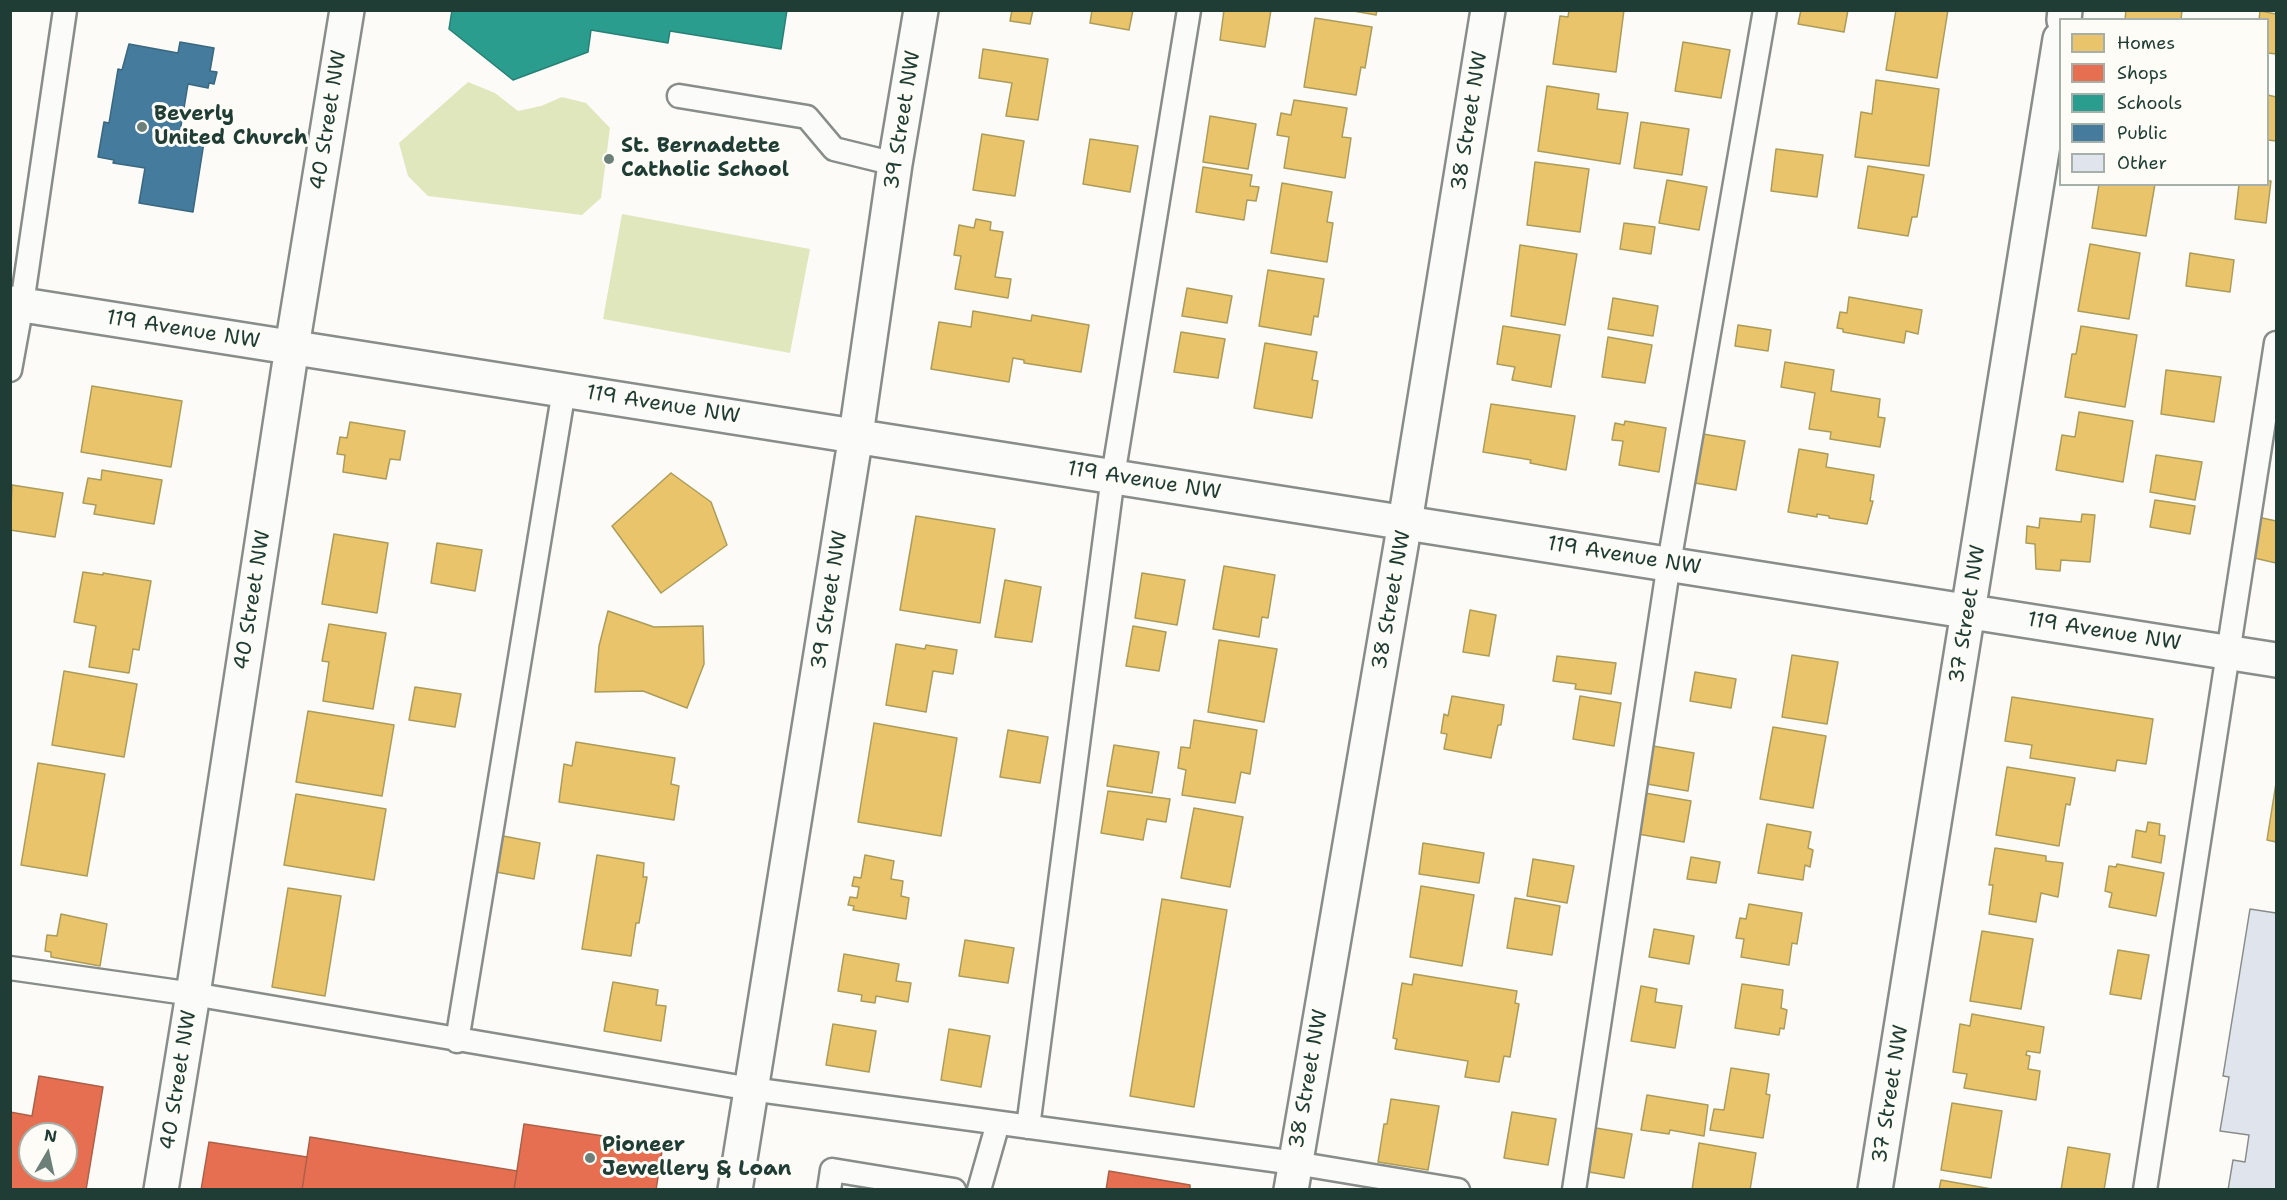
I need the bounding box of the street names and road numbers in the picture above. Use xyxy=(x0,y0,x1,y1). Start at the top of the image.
street label: 40 Street NW xyxy=(305,48,353,192)
street label: 39 Street NW xyxy=(880,49,926,191)
street label: 38 Street NW xyxy=(1447,49,1493,193)
street label: 119 Avenue NW xyxy=(104,305,262,355)
street label: 119 Avenue NW xyxy=(584,380,742,430)
street label: 119 Avenue NW xyxy=(1065,456,1223,506)
street label: 40 Street NW xyxy=(229,528,277,672)
street label: 38 Street NW xyxy=(1367,528,1417,672)
street label: 39 Street NW xyxy=(807,529,853,671)
street label: 119 Avenue NW xyxy=(1545,531,1703,581)
street label: 37 Street NW xyxy=(1945,543,1991,685)
street label: 119 Avenue NW xyxy=(2025,607,2183,657)
street label: 38 Street NW xyxy=(1284,1007,1334,1151)
street label: 40 Street NW xyxy=(155,1008,203,1152)
street label: 37 Street NW xyxy=(1868,1023,1914,1165)

